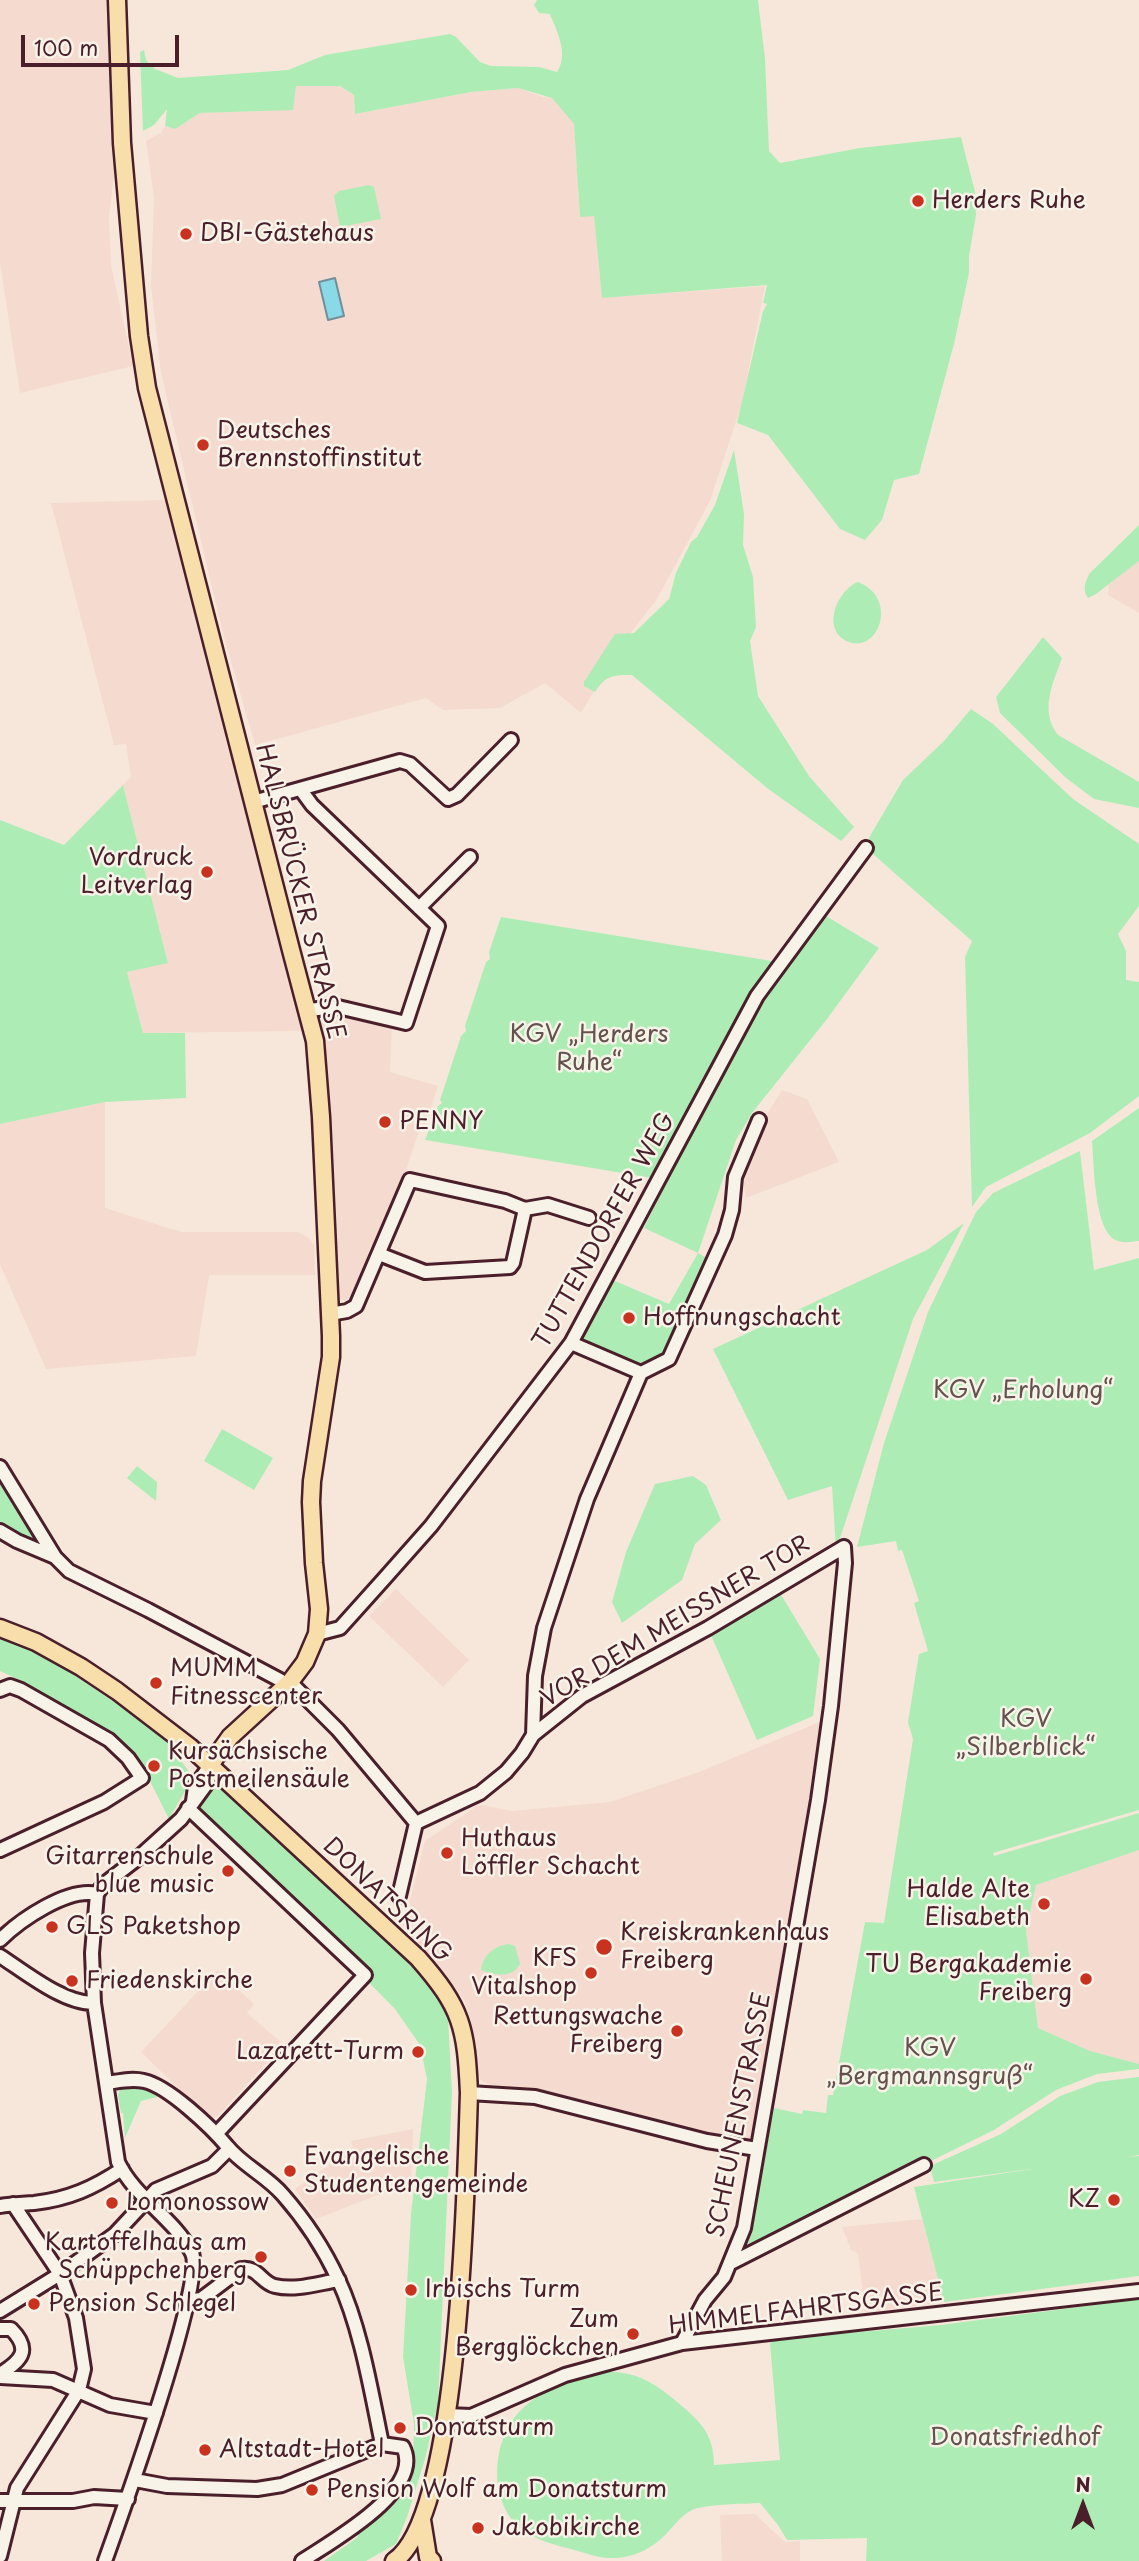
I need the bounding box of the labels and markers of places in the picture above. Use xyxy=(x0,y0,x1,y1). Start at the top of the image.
place label: Herders Ruhe xyxy=(932,187,1086,215)
marker: Herders Ruhe xyxy=(910,193,926,209)
place label: DBI-Gästehaus xyxy=(200,220,374,248)
marker: DBI-Gästehaus xyxy=(178,226,194,242)
place label: Deutsches Brennstoffinstitut xyxy=(217,417,422,473)
marker: Deutsches Brennstoffinstitut xyxy=(195,437,211,453)
place label: Vordruck Leitverlag xyxy=(80,844,193,900)
marker: Vordruck Leitverlag xyxy=(199,864,215,880)
place label: PENNY xyxy=(399,1108,483,1136)
marker: PENNY xyxy=(377,1114,393,1130)
place label: Hoffnungschacht xyxy=(643,1304,841,1332)
marker: Hoffnungschacht xyxy=(621,1310,637,1326)
place label: MUMM Fitnesscenter xyxy=(170,1655,322,1711)
marker: MUMM Fitnesscenter xyxy=(148,1675,164,1691)
place label: Kursächsische Postmeilensäule xyxy=(168,1738,350,1794)
marker: Kursächsische Postmeilensäule xyxy=(146,1758,162,1774)
place label: Huthaus Löffler Schacht xyxy=(461,1825,640,1881)
place label: Gitarrenschule blue music xyxy=(45,1843,214,1899)
marker: Huthaus Löffler Schacht xyxy=(439,1845,455,1861)
marker: Gitarrenschule blue music xyxy=(220,1863,236,1879)
place label: Halde Alte Elisabeth xyxy=(907,1876,1030,1932)
marker: Halde Alte Elisabeth xyxy=(1036,1896,1052,1912)
place label: GLS Paketshop xyxy=(66,1913,241,1941)
marker: GLS Paketshop xyxy=(44,1919,60,1935)
place label: Kreiskrankenhaus Freiberg xyxy=(620,1919,829,1975)
marker: Kreiskrankenhaus Freiberg xyxy=(594,1937,614,1957)
place label: KFS Vitalshop xyxy=(471,1945,577,2001)
place label: TU Bergakademie Freiberg xyxy=(865,1951,1072,2007)
marker: KFS Vitalshop xyxy=(583,1965,599,1981)
place label: Friedenskirche xyxy=(86,1967,253,1995)
marker: TU Bergakademie Freiberg xyxy=(1078,1971,1094,1987)
marker: Friedenskirche xyxy=(64,1973,80,1989)
place label: Rettungswache Freiberg xyxy=(493,2003,663,2059)
marker: Rettungswache Freiberg xyxy=(669,2023,685,2039)
place label: Lazarett-Turm xyxy=(236,2038,404,2066)
marker: Lazarett-Turm xyxy=(410,2044,426,2060)
place label: Evangelische Studentengemeinde xyxy=(304,2143,528,2199)
marker: Evangelische Studentengemeinde xyxy=(282,2163,298,2179)
place label: KZ xyxy=(1068,2186,1100,2214)
place label: Lomonossow xyxy=(126,2189,269,2217)
marker: KZ xyxy=(1106,2192,1122,2208)
marker: Lomonossow xyxy=(104,2195,120,2211)
place label: Kartoffelhaus am Schüppchenberg xyxy=(45,2229,247,2285)
marker: Kartoffelhaus am Schüppchenberg xyxy=(253,2249,269,2265)
place label: Irbischs Turm xyxy=(425,2276,580,2304)
marker: Irbischs Turm xyxy=(403,2282,419,2298)
place label: Pension Schlegel xyxy=(48,2290,236,2318)
marker: Pension Schlegel xyxy=(26,2296,42,2312)
place label: Zum Bergglöckchen xyxy=(455,2306,619,2362)
marker: Zum Bergglöckchen xyxy=(625,2326,641,2342)
place label: Donatsturm xyxy=(414,2414,554,2442)
marker: Donatsturm xyxy=(392,2420,408,2436)
place label: Altstadt-Hotel xyxy=(219,2436,384,2464)
marker: Altstadt-Hotel xyxy=(197,2442,213,2458)
place label: Pension Wolf am Donatsturm xyxy=(326,2476,667,2504)
marker: Pension Wolf am Donatsturm xyxy=(304,2482,320,2498)
place label: Jakobikirche xyxy=(492,2514,640,2542)
marker: Jakobikirche xyxy=(470,2520,486,2536)

